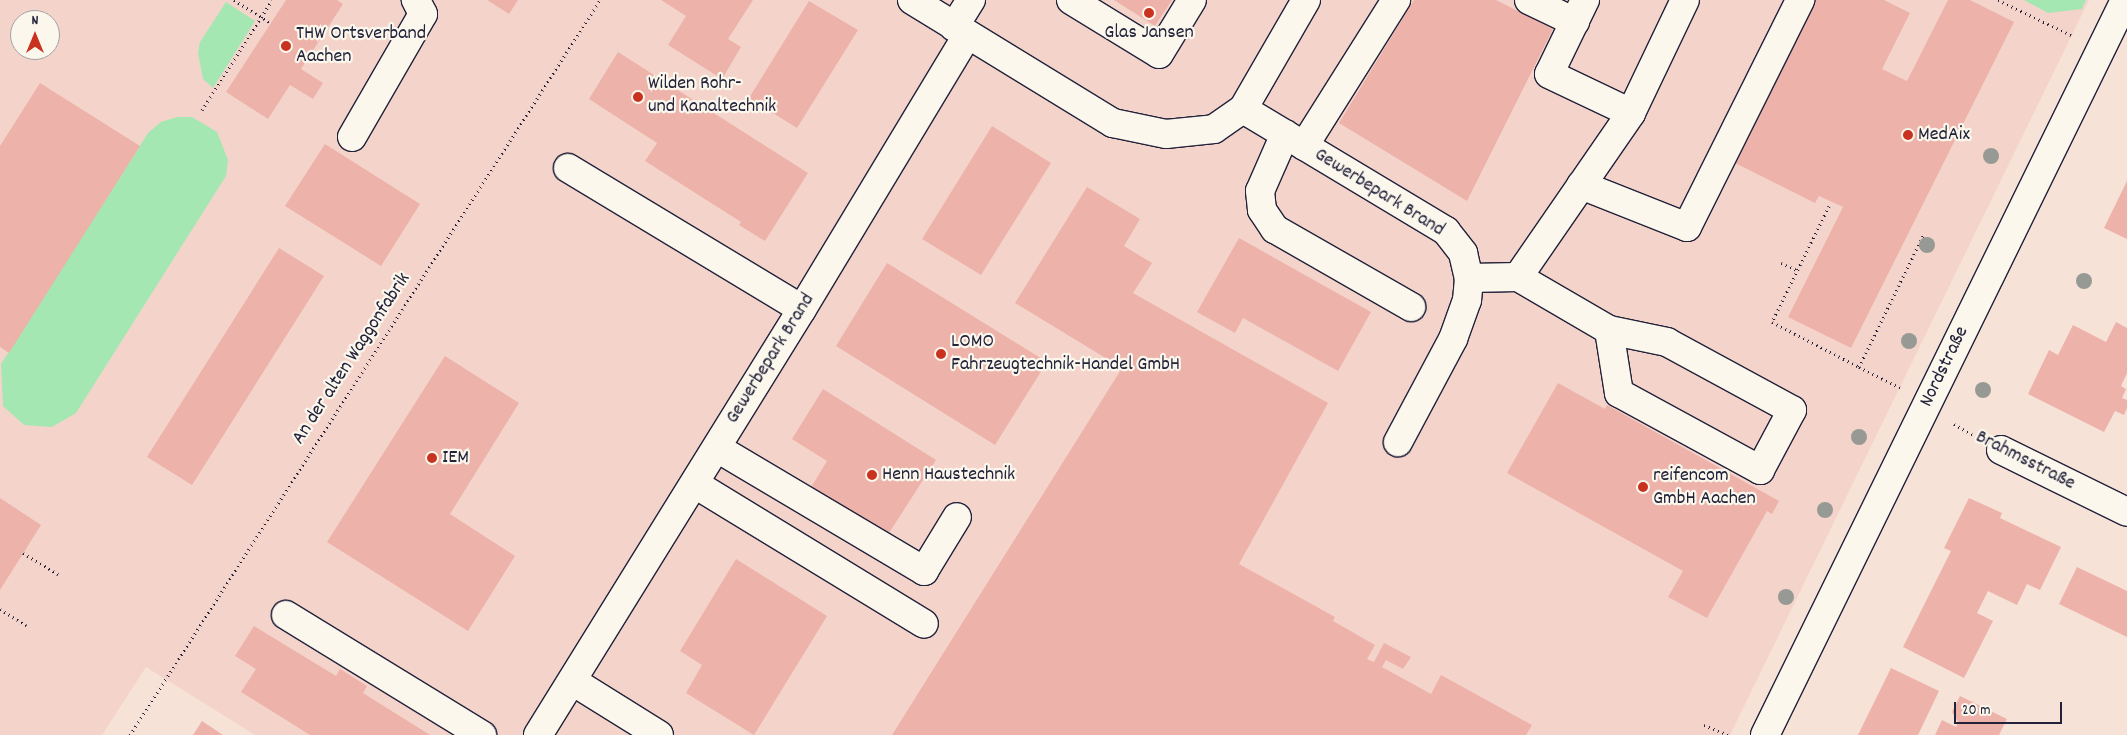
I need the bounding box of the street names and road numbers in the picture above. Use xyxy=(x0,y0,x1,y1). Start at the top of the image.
street label: Gewerbepark Brand xyxy=(1309,143,1449,243)
street label: An der alten Waggonfabrik xyxy=(287,269,417,449)
street label: Gewerbepark Brand xyxy=(721,289,821,429)
street label: Nordstraße xyxy=(1915,323,1975,411)
street label: Brahmsstraße xyxy=(1971,426,2079,496)

